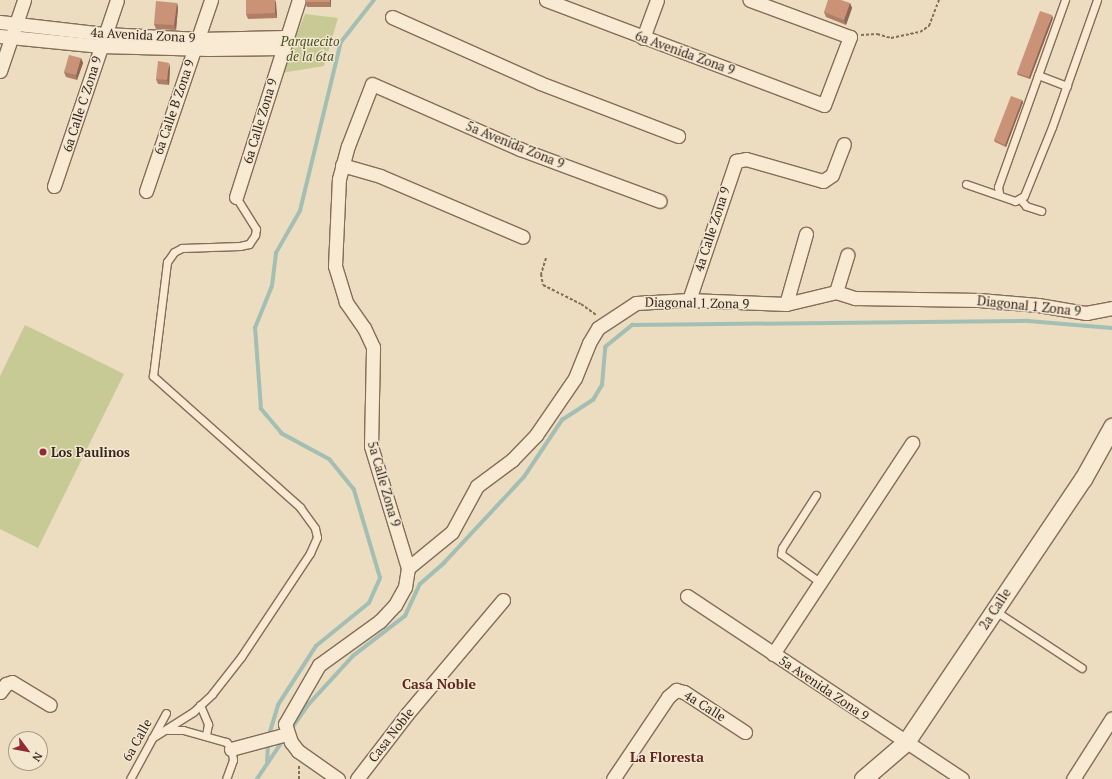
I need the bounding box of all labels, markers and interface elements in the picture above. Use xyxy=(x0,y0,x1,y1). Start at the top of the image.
street label: 4a Avenida Zona 9 xyxy=(90,24,196,46)
street label: 6a Avenida Zona 9 xyxy=(633,28,737,78)
park label: Parquecito de la 6ta xyxy=(280,34,340,65)
street label: 6a Calle C Zona 9 xyxy=(59,54,105,154)
street label: 6a Calle B Zona 9 xyxy=(150,57,198,157)
street label: 6a Calle Zona 9 xyxy=(240,77,280,165)
street label: 5a Avenida Zona 9 xyxy=(463,118,567,172)
street label: 4a Calle Zona 9 xyxy=(691,185,733,273)
street label: Diagonal 1 Zona 9 xyxy=(976,293,1082,319)
street label: Diagonal 1 Zona 9 xyxy=(645,294,749,312)
street label: 5a Calle Zona 9 xyxy=(364,439,404,529)
place label: Los Paulinos xyxy=(51,444,130,460)
marker: Los Paulinos xyxy=(38,447,48,457)
street label: 2a Calle xyxy=(976,585,1014,633)
street label: 5a Avenida Zona 9 xyxy=(776,652,872,724)
district label: Casa Noble xyxy=(402,676,476,692)
street label: 4a Calle xyxy=(681,687,729,725)
street label: Casa Noble xyxy=(365,705,417,765)
street label: 6a Calle xyxy=(119,716,155,764)
north arrow xyxy=(8,731,48,771)
district label: La Floresta xyxy=(630,749,704,765)
text: N xyxy=(29,750,45,764)

